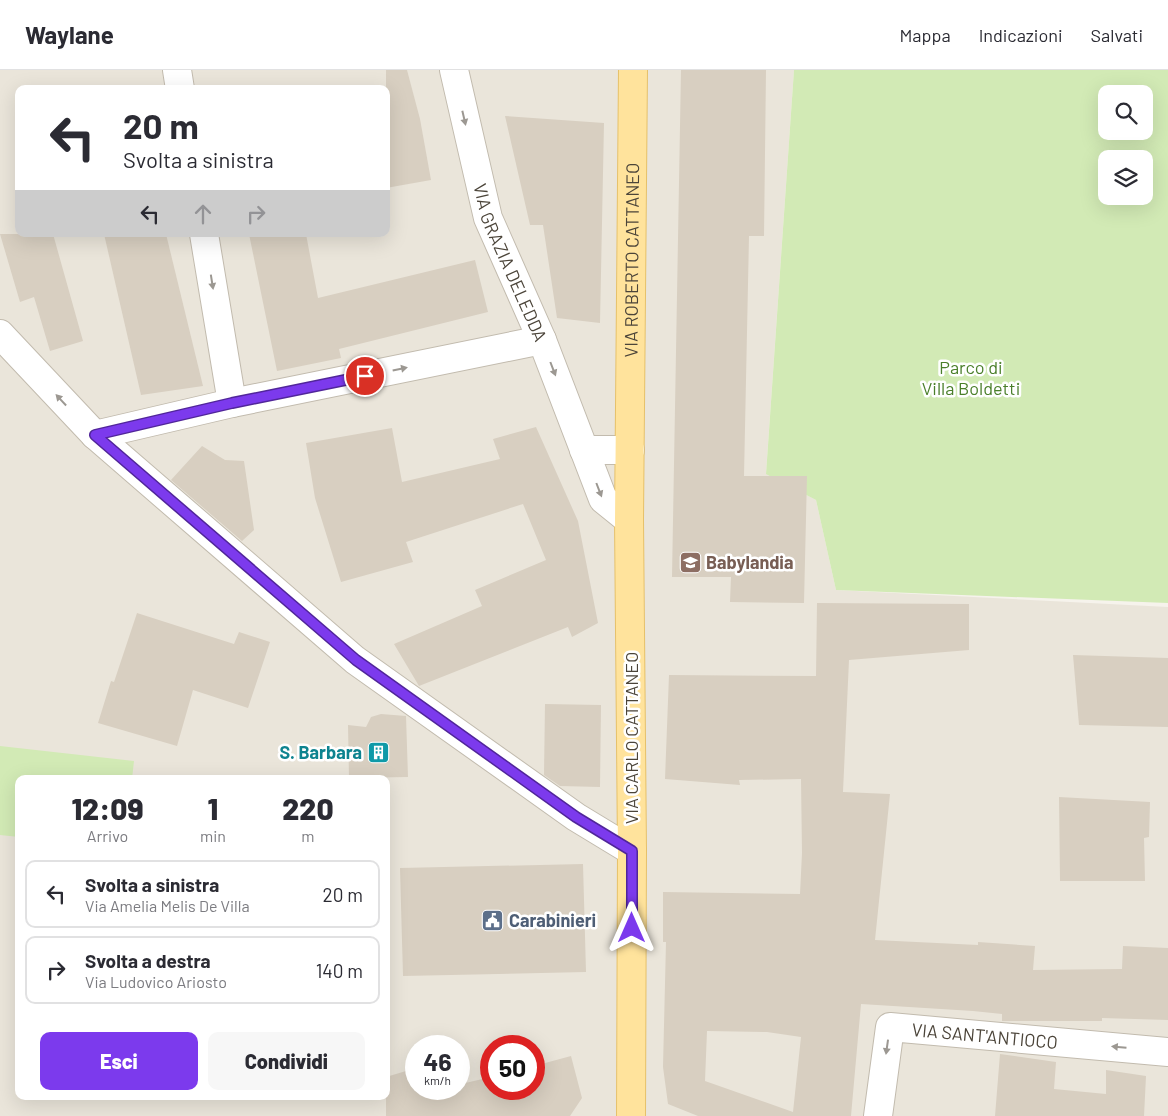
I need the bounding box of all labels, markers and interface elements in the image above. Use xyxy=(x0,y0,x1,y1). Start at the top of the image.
text: Waylane xyxy=(25,20,114,49)
text: Mappa xyxy=(900,24,951,46)
text: Indicazioni xyxy=(979,24,1063,46)
text: Salvati xyxy=(1091,24,1143,46)
map controls xyxy=(1098,85,1153,205)
button: search xyxy=(1098,85,1153,140)
text: 20 m xyxy=(123,104,199,146)
icon: left xyxy=(40,105,105,170)
one-way arrow xyxy=(460,110,468,125)
text: Svolta a sinistra xyxy=(123,146,274,172)
button: layers xyxy=(1098,150,1153,205)
street label: VIA ROBERTO CATTANEO xyxy=(619,163,643,357)
street label: VIA GRAZIA DELEDDA xyxy=(469,181,552,345)
icon: left xyxy=(136,200,164,228)
icon: ahead xyxy=(189,200,217,228)
icon: right xyxy=(242,200,270,228)
one-way arrow xyxy=(208,274,216,290)
pin xyxy=(344,355,386,397)
park label: Parco di Villa Boldetti xyxy=(922,356,1020,399)
icon: arrive xyxy=(351,362,379,390)
one-way arrow xyxy=(549,362,557,377)
one-way arrow xyxy=(392,365,407,373)
one-way arrow xyxy=(55,394,67,406)
one-way arrow xyxy=(595,483,603,498)
school or university icon: Babylandia xyxy=(678,550,702,574)
place label: Babylandia xyxy=(706,551,793,573)
street label: VIA CARLO CATTANEO xyxy=(620,652,642,824)
building icon: S. Barbara xyxy=(366,740,390,764)
place label: S. Barbara xyxy=(279,741,362,763)
text: 12:09 xyxy=(71,790,143,826)
text: 1 xyxy=(208,790,218,826)
text: 220 xyxy=(282,790,334,826)
text: Arrivo xyxy=(87,826,128,845)
text: min xyxy=(200,826,226,845)
text: m xyxy=(301,826,315,845)
text: Svolta a sinistra xyxy=(85,873,219,896)
icon: left xyxy=(42,880,70,908)
text: 20 m xyxy=(323,883,363,906)
text: Via Amelia Melis De Villa xyxy=(85,896,250,915)
position arrow xyxy=(605,901,657,953)
public building icon: Carabinieri xyxy=(481,908,505,932)
place label: Carabinieri xyxy=(509,909,596,931)
text: Svolta a destra xyxy=(85,949,211,972)
icon: right xyxy=(42,956,70,984)
text: 140 m xyxy=(316,959,363,982)
text: Via Ludovico Ariosto xyxy=(85,972,227,991)
street label: VIA SANT'ANTIOCO xyxy=(911,1018,1059,1053)
button: Esci xyxy=(40,1032,198,1090)
button: Condividi xyxy=(208,1032,365,1090)
speed limit sign: 50 xyxy=(480,1035,545,1100)
one-way arrow xyxy=(883,1039,891,1055)
one-way arrow xyxy=(1111,1043,1127,1051)
text: 46 xyxy=(423,1046,452,1076)
text: km/h xyxy=(424,1073,451,1087)

